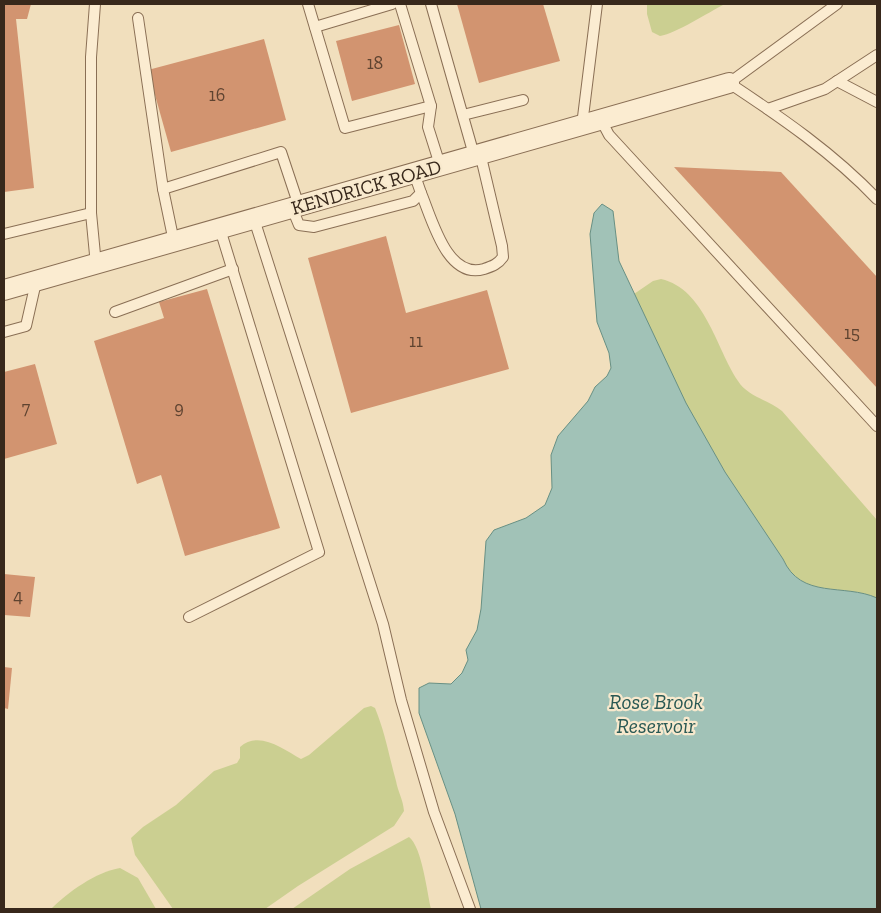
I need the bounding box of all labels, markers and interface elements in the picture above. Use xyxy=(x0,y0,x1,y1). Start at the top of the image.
house number: 18 xyxy=(367,52,383,74)
house number: 16 xyxy=(209,84,225,106)
street label: KENDRICK ROAD xyxy=(288,154,444,220)
house number: 15 xyxy=(844,322,860,344)
house number: 11 xyxy=(409,330,423,352)
house number: 7 xyxy=(22,397,31,419)
house number: 9 xyxy=(174,397,184,419)
house number: 4 xyxy=(13,585,23,607)
water label: Rose Brook Reservoir xyxy=(609,689,703,738)

